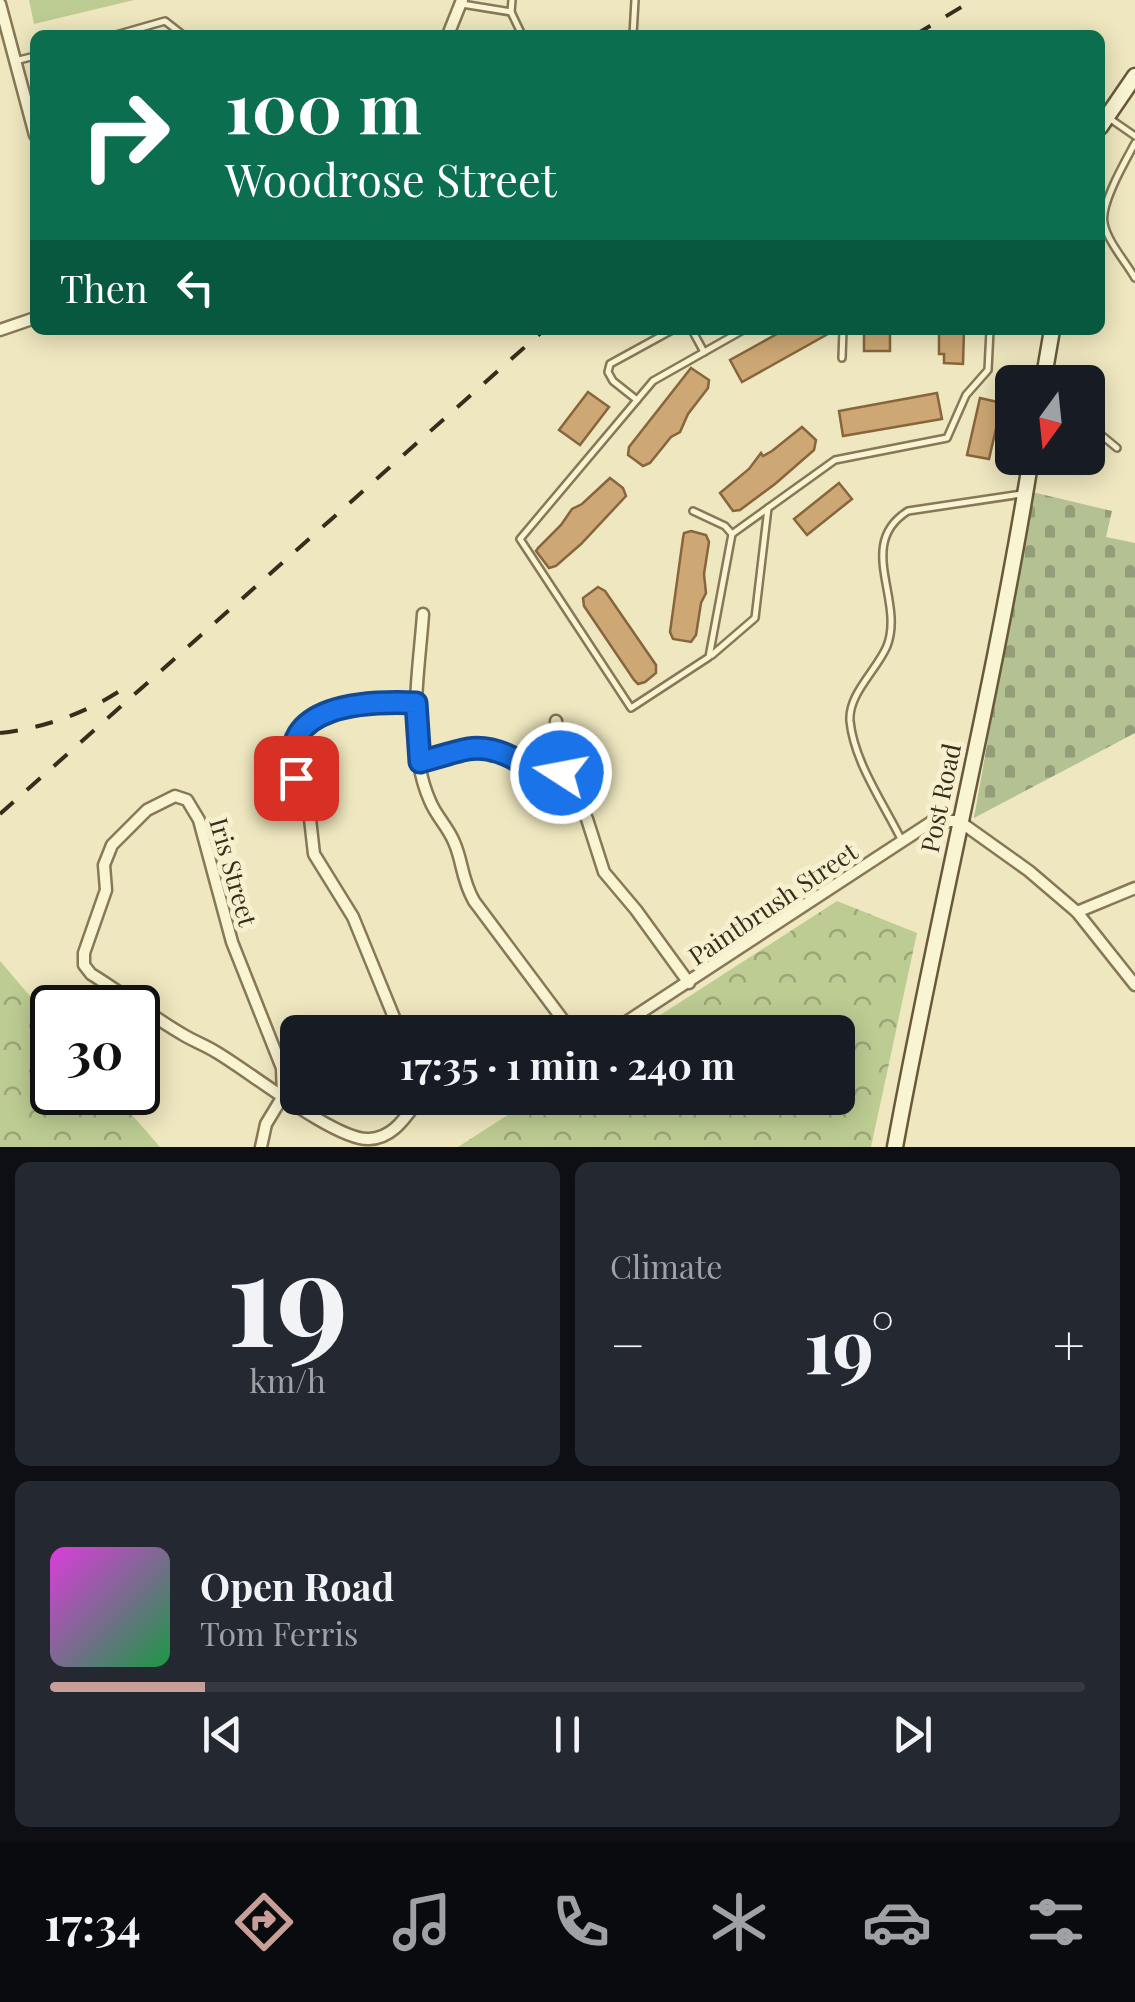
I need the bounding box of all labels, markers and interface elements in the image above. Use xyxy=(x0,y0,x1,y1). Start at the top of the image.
text: 100 m xyxy=(225,58,422,152)
icon: right xyxy=(60,70,190,200)
text: Woodrose Street xyxy=(225,148,557,208)
icon: left xyxy=(168,260,223,315)
text: Then xyxy=(60,262,148,313)
north arrow xyxy=(995,365,1105,475)
map controls xyxy=(995,365,1105,475)
position arrow xyxy=(509,721,613,825)
pin xyxy=(254,736,339,821)
street label: Post Road xyxy=(912,740,967,855)
icon: arrive xyxy=(269,751,324,806)
street label: Iris Street xyxy=(203,813,266,931)
street label: Paintbrush Street xyxy=(681,833,864,972)
speed limit sign: 30 xyxy=(30,985,160,1115)
text: 17:35 · 1 min · 240 m xyxy=(400,1039,735,1090)
text: 19 xyxy=(227,1206,348,1380)
text: Climate xyxy=(610,1244,722,1287)
text: 19° xyxy=(804,1293,894,1393)
text: − xyxy=(610,1306,646,1380)
text: + xyxy=(1053,1306,1085,1380)
text: km/h xyxy=(249,1358,326,1401)
text: Open Road xyxy=(200,1560,394,1611)
text: Tom Ferris xyxy=(200,1611,358,1654)
icon: previous xyxy=(195,1707,250,1762)
icon: pause xyxy=(540,1707,595,1762)
icon: next xyxy=(885,1707,940,1762)
icon: directions xyxy=(229,1887,299,1957)
icon: music xyxy=(387,1887,457,1957)
icon: phone xyxy=(546,1887,616,1957)
icon: climate xyxy=(704,1887,774,1957)
icon: car xyxy=(862,1887,932,1957)
icon: filters xyxy=(1021,1887,1091,1957)
text: 17:34 xyxy=(44,1892,141,1952)

